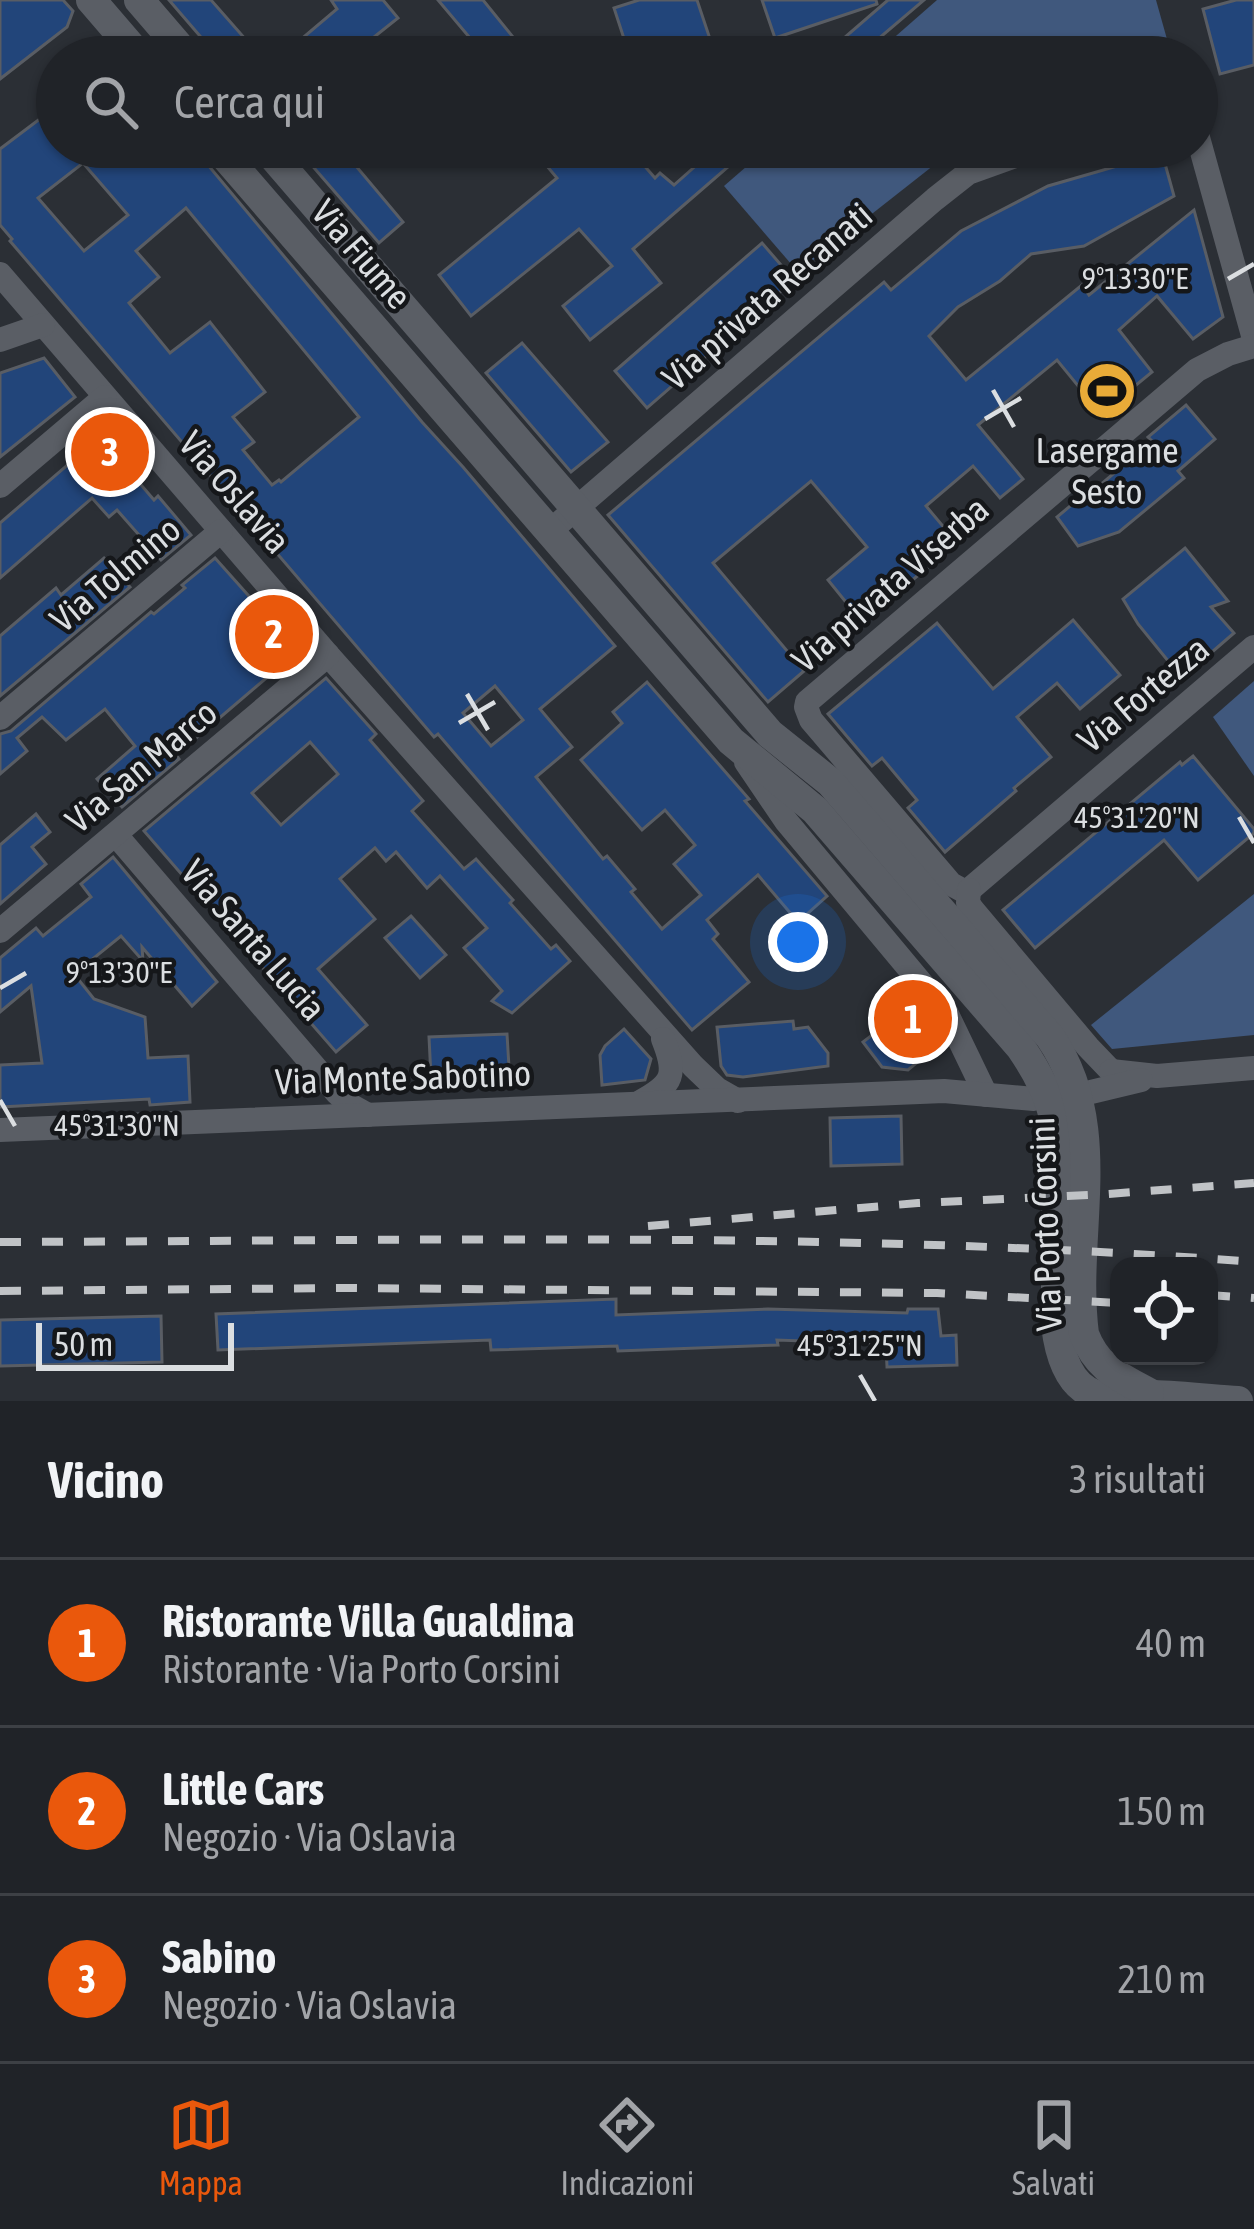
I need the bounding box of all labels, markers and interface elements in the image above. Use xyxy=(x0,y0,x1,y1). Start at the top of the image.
search box xyxy=(36,36,1218,168)
icon: search xyxy=(78,69,144,135)
text: Cerca qui xyxy=(174,76,325,128)
street label: Via Fiume xyxy=(303,191,421,317)
street label: Via privata Recanati xyxy=(654,194,880,398)
text: 9°13'30"E xyxy=(1082,261,1188,295)
sports icon: Lasergame Sesto xyxy=(1076,360,1138,422)
pin: 3 xyxy=(71,407,149,497)
street label: Via Oslavia xyxy=(171,423,299,561)
place label: Lasergame Sesto xyxy=(1035,429,1179,512)
street label: Via privata Viserba xyxy=(783,487,997,681)
street label: Via Tolmino xyxy=(42,508,188,640)
pin: 2 xyxy=(235,589,313,679)
street label: Via Fortezza xyxy=(1069,627,1217,761)
street label: Via San Marco xyxy=(57,691,225,841)
text: 45°31'20"N xyxy=(1074,800,1200,834)
street label: Via Santa Lucia xyxy=(173,851,335,1029)
your location xyxy=(768,912,828,972)
text: 9°13'30"E xyxy=(66,955,172,989)
pin: 1 xyxy=(874,974,952,1064)
street label: Via Monte Sabotino xyxy=(274,1052,532,1102)
text: 45°31'30"N xyxy=(54,1108,180,1142)
street label: Via Porto Corsini xyxy=(1020,1116,1070,1332)
map controls xyxy=(1110,1257,1218,1365)
button: locate xyxy=(1110,1257,1218,1365)
scale bar xyxy=(36,1317,234,1370)
text: 50 m xyxy=(54,1325,113,1363)
text: 45°31'25"N xyxy=(797,1328,923,1362)
text: Vicino xyxy=(48,1450,164,1509)
text: 3 risultati xyxy=(1069,1457,1206,1501)
text: Ristorante Villa Gualdina xyxy=(162,1595,574,1647)
text: 1 xyxy=(78,1621,96,1665)
text: 40 m xyxy=(1136,1621,1206,1665)
text: Ristorante · Via Porto Corsini xyxy=(162,1647,561,1691)
text: Little Cars xyxy=(162,1763,324,1815)
text: 2 xyxy=(78,1789,96,1833)
text: 150 m xyxy=(1118,1789,1206,1833)
text: Negozio · Via Oslavia xyxy=(162,1815,457,1859)
text: Sabino xyxy=(162,1931,276,1983)
text: 3 xyxy=(78,1957,96,2001)
text: 210 m xyxy=(1118,1957,1206,2001)
text: Negozio · Via Oslavia xyxy=(162,1983,457,2027)
tab: Mappa xyxy=(159,2092,243,2202)
tab: Indicazioni xyxy=(560,2092,694,2202)
tab: Salvati xyxy=(1012,2092,1095,2202)

